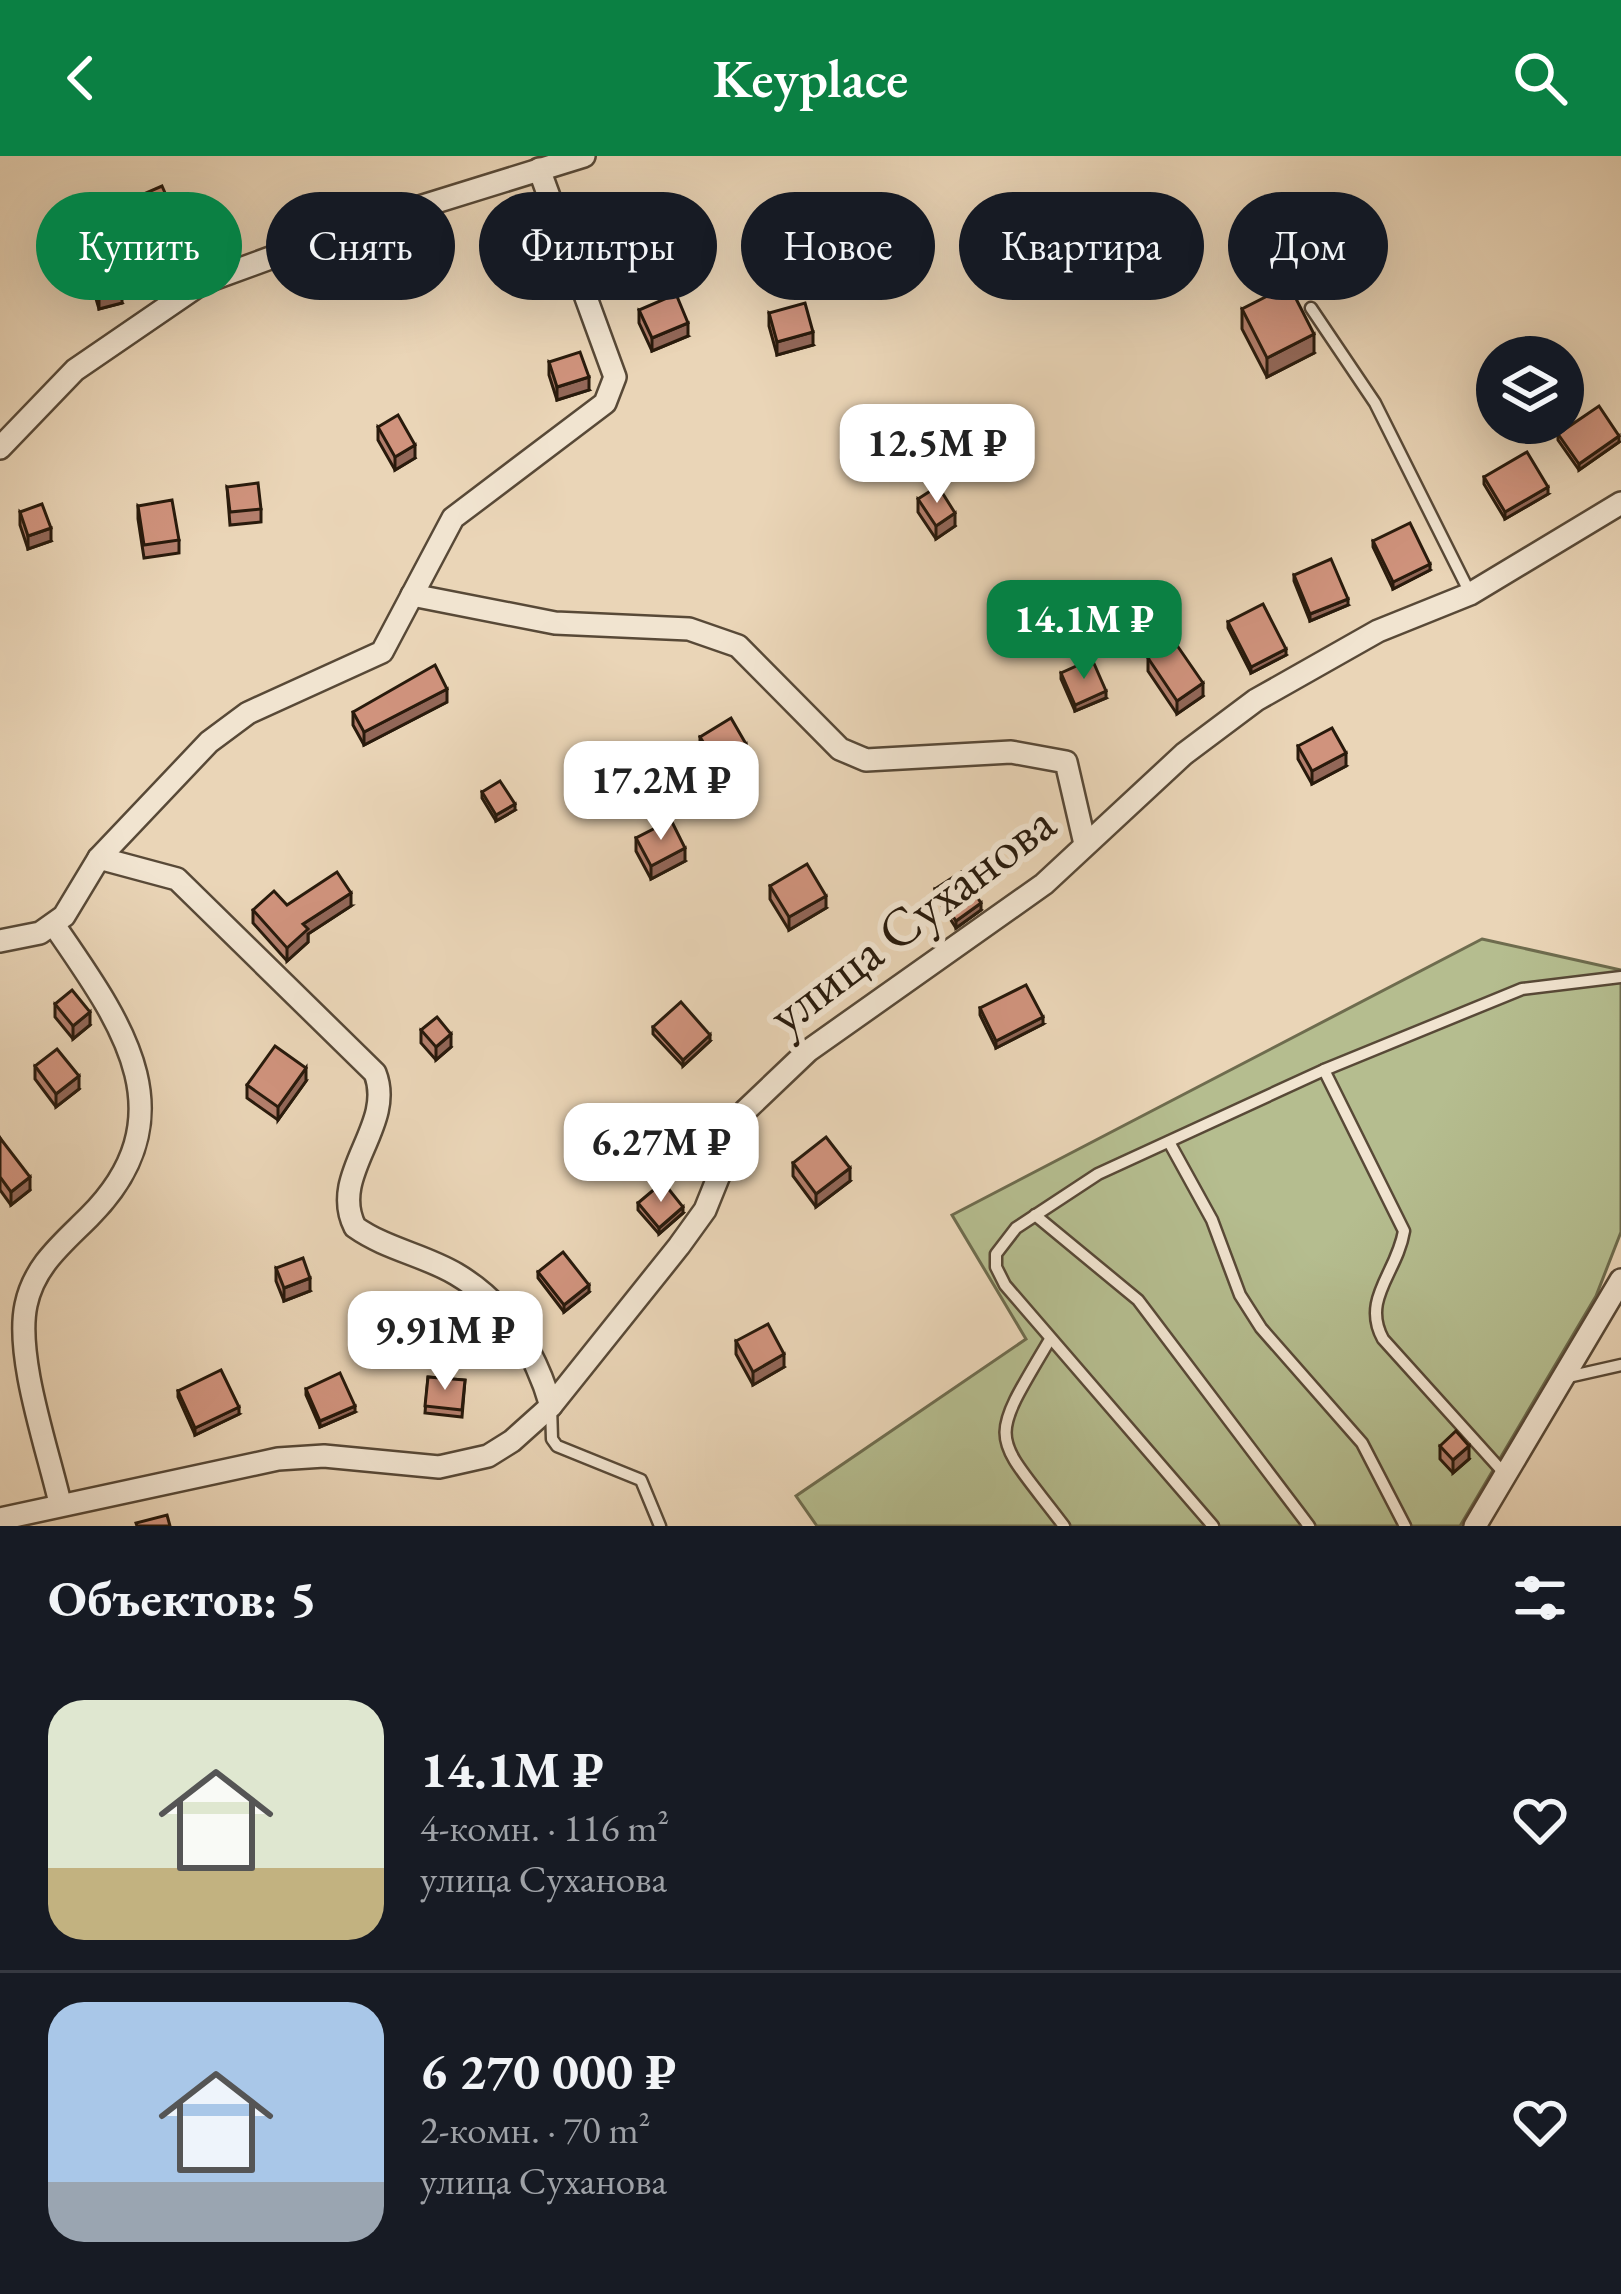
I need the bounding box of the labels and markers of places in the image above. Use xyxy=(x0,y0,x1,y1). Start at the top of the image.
pin: 12.5M ₽ xyxy=(826,404,1048,506)
pin: 14.1M ₽ xyxy=(973,580,1195,682)
pin: 17.2M ₽ xyxy=(550,741,772,843)
pin: 6.27M ₽ xyxy=(550,1103,772,1205)
pin: 9.91M ₽ xyxy=(334,1291,556,1393)

